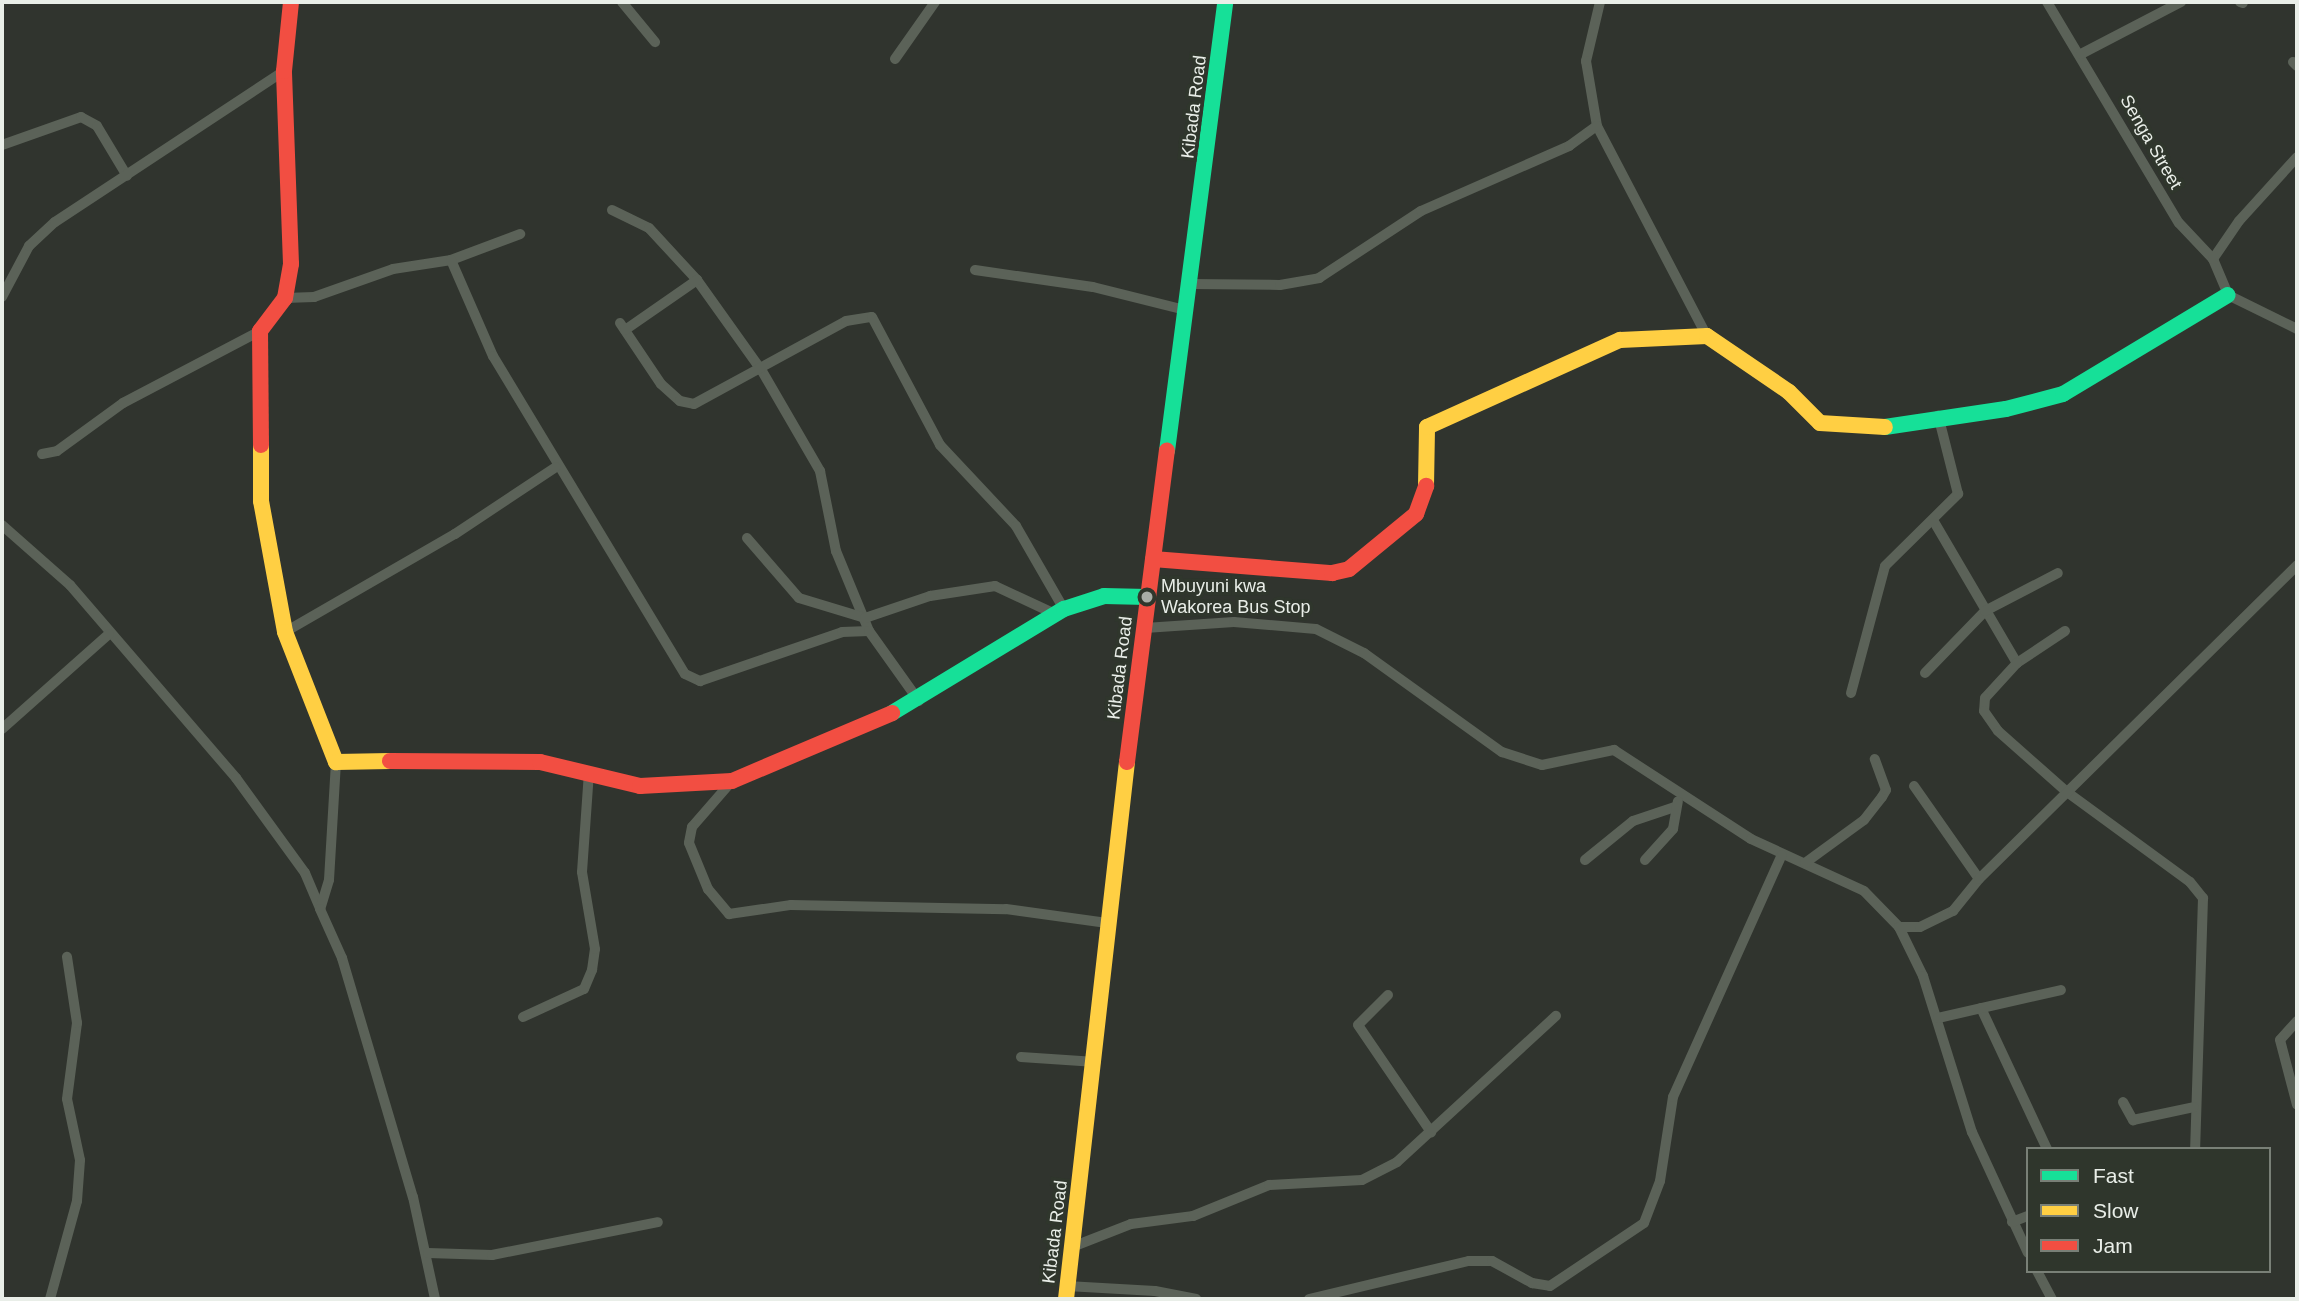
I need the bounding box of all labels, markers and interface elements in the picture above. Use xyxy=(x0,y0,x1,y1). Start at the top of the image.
street label: Kibada Road xyxy=(1177,54,1211,160)
street label: Senga Street xyxy=(2115,91,2187,193)
place label: Mbuyuni kwa Wakorea Bus Stop xyxy=(1161,576,1310,618)
marker: Mbuyuni kwa Wakorea Bus Stop xyxy=(1139,589,1155,605)
street label: Kibada Road xyxy=(1103,615,1137,721)
legend xyxy=(2026,1147,2271,1273)
text: Fast xyxy=(2093,1164,2134,1187)
street label: Kibada Road xyxy=(1038,1179,1072,1285)
text: Slow xyxy=(2093,1199,2139,1222)
text: Jam xyxy=(2093,1234,2133,1257)

